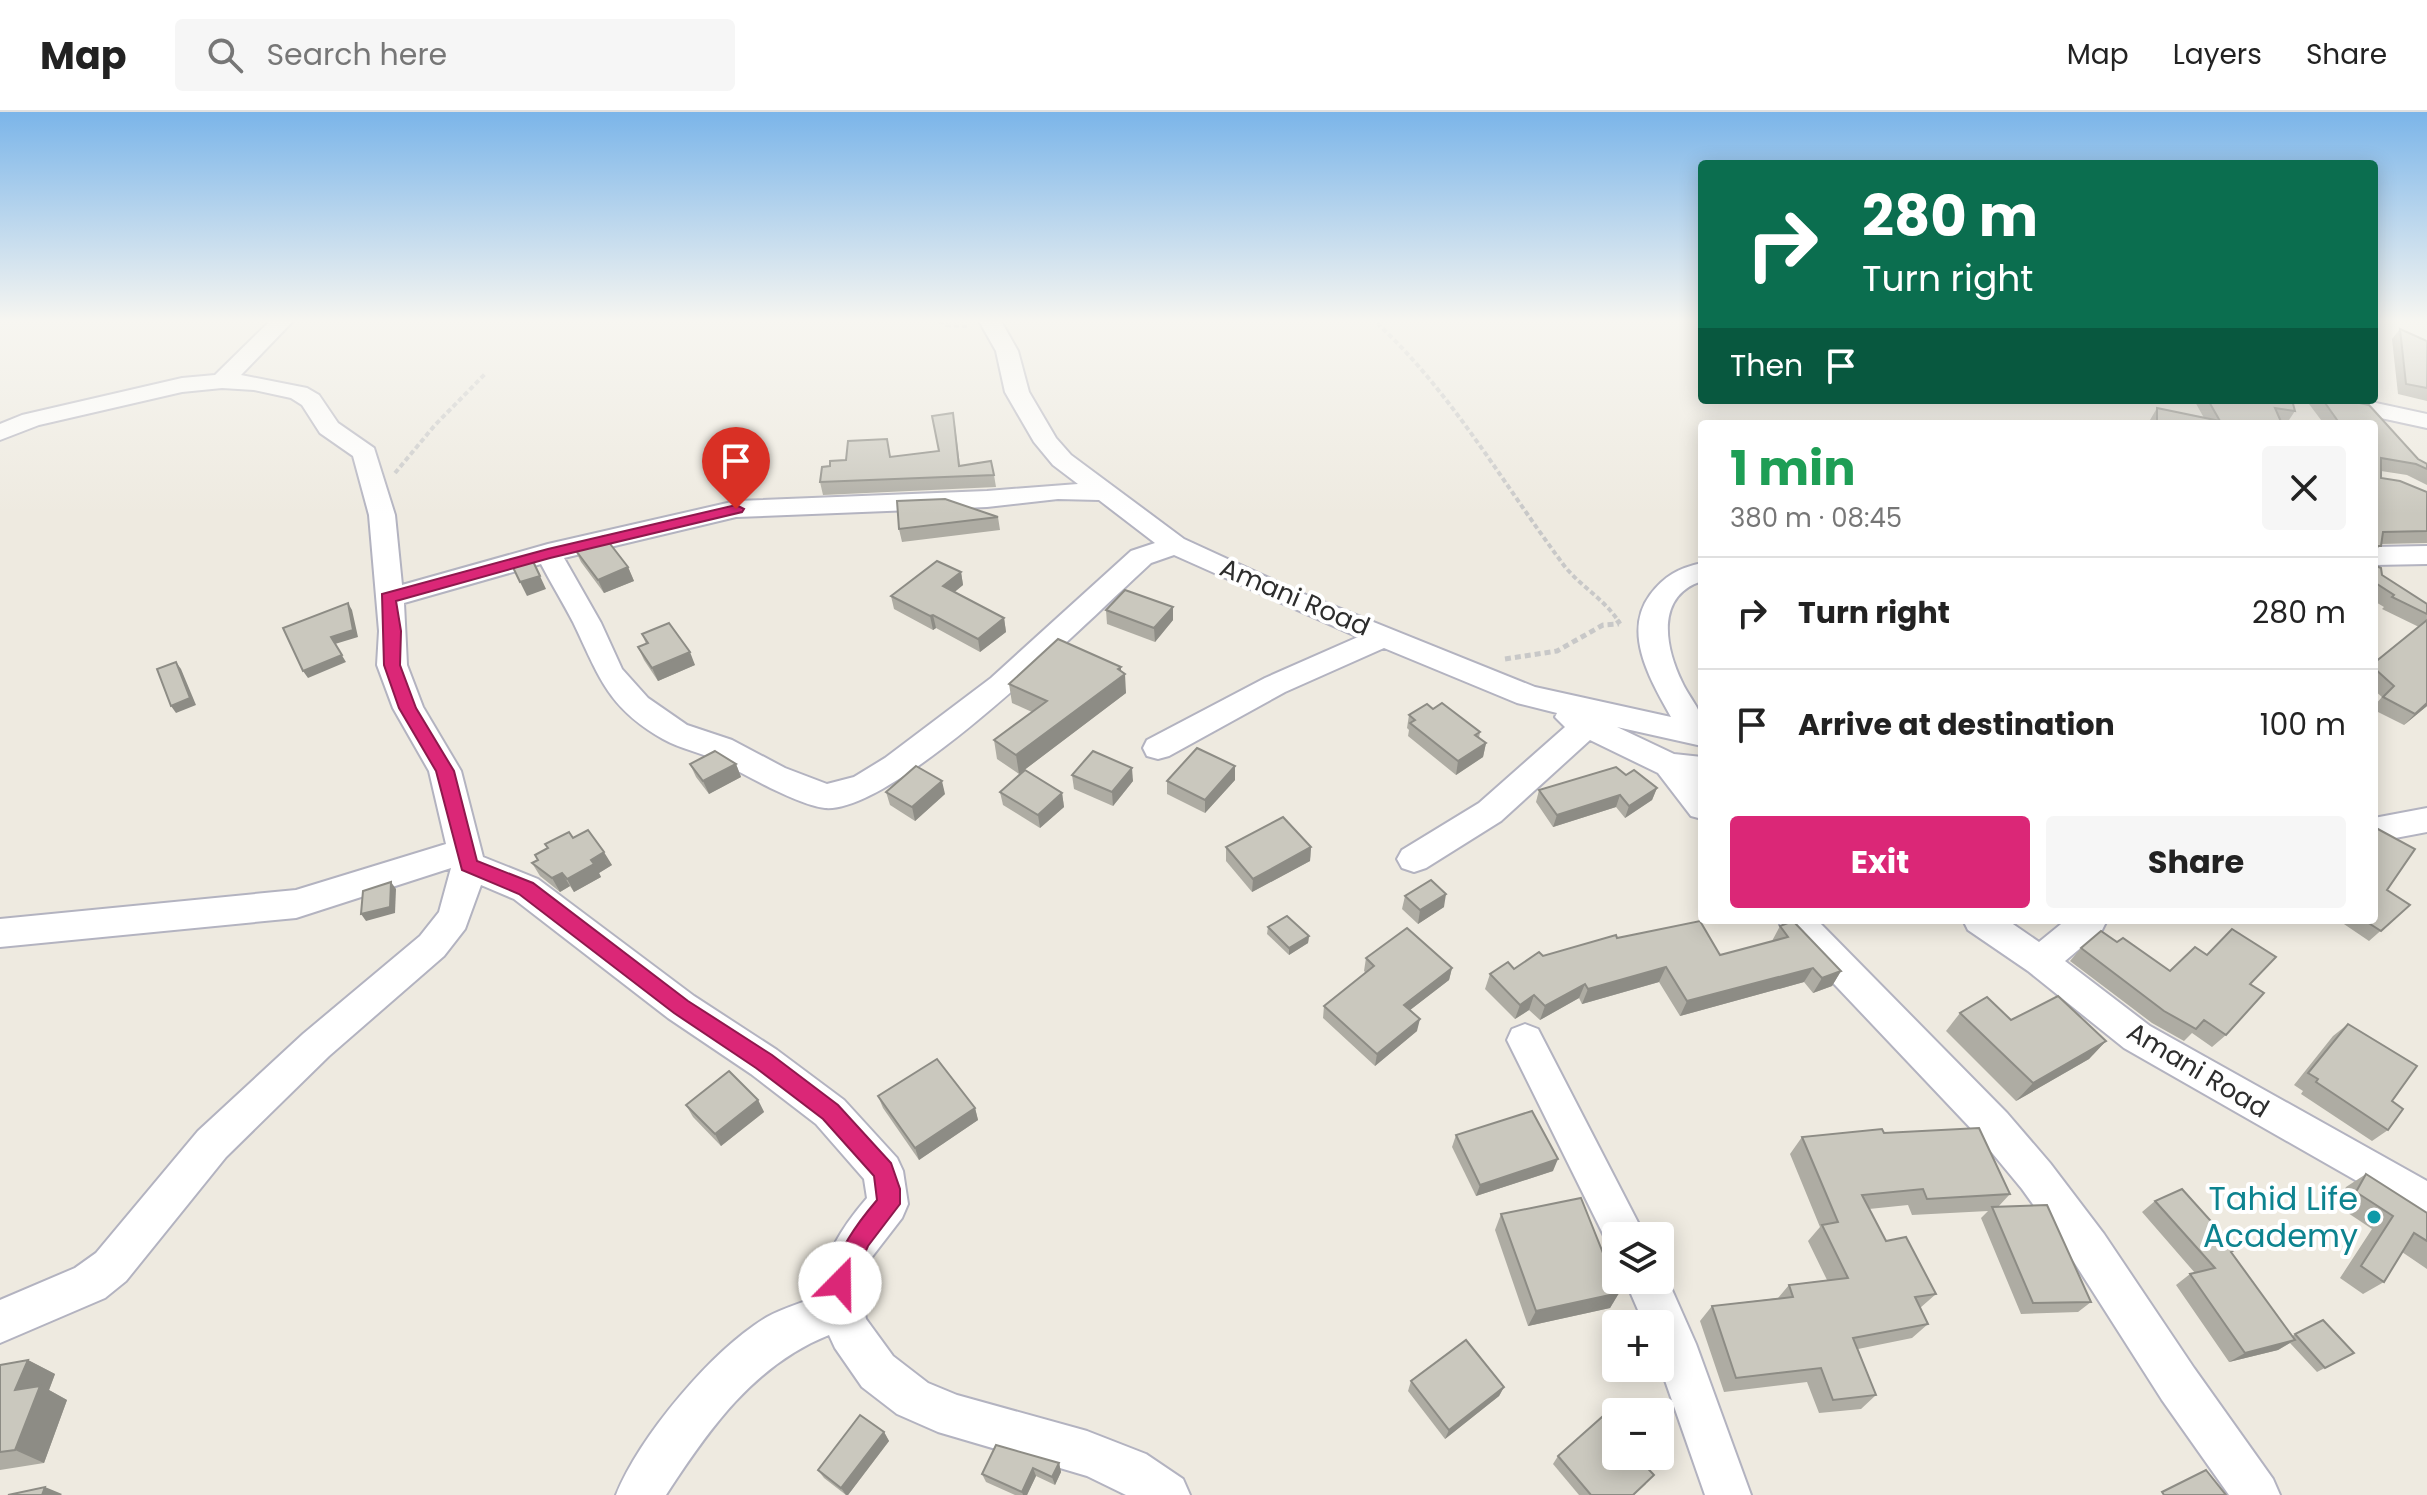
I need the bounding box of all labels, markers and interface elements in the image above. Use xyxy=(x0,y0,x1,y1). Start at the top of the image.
search box xyxy=(175,19,735,91)
text: Map xyxy=(40,29,127,82)
icon: search xyxy=(203,33,247,77)
text: Search here xyxy=(267,33,447,76)
text: Map xyxy=(2067,35,2129,74)
text: Layers xyxy=(2173,35,2262,74)
text: Share xyxy=(2306,35,2387,74)
text: 280 m xyxy=(1862,177,2038,256)
icon: right xyxy=(1730,192,1834,296)
text: Turn right xyxy=(1862,253,2033,304)
text: Then xyxy=(1730,344,1803,387)
icon: arrive xyxy=(1819,344,1863,388)
pin xyxy=(702,427,770,509)
text: 1 min xyxy=(1730,435,1856,502)
icon: arrive xyxy=(714,439,758,483)
button: close xyxy=(2262,446,2346,530)
text: 380 m · 08:45 xyxy=(1730,500,1902,536)
street label: Amani Road xyxy=(1215,549,1375,645)
icon: right xyxy=(1730,591,1774,635)
text: Turn right xyxy=(1798,591,1950,634)
text: 280 m xyxy=(2252,591,2346,634)
icon: arrive xyxy=(1730,703,1774,747)
text: Arrive at destination xyxy=(1798,703,2115,746)
text: 100 m xyxy=(2260,703,2346,746)
button: Exit xyxy=(1730,816,2030,908)
button: Share xyxy=(2046,816,2346,908)
street label: Amani Road xyxy=(2120,1014,2276,1126)
place label: Tahid Life Academy xyxy=(2203,1176,2358,1258)
marker: Tahid Life Academy xyxy=(2365,1208,2383,1226)
map controls xyxy=(1602,1222,1674,1470)
button: layers xyxy=(1602,1222,1674,1294)
position arrow xyxy=(798,1241,882,1325)
button: + xyxy=(1602,1310,1674,1382)
button: − xyxy=(1602,1398,1674,1470)

